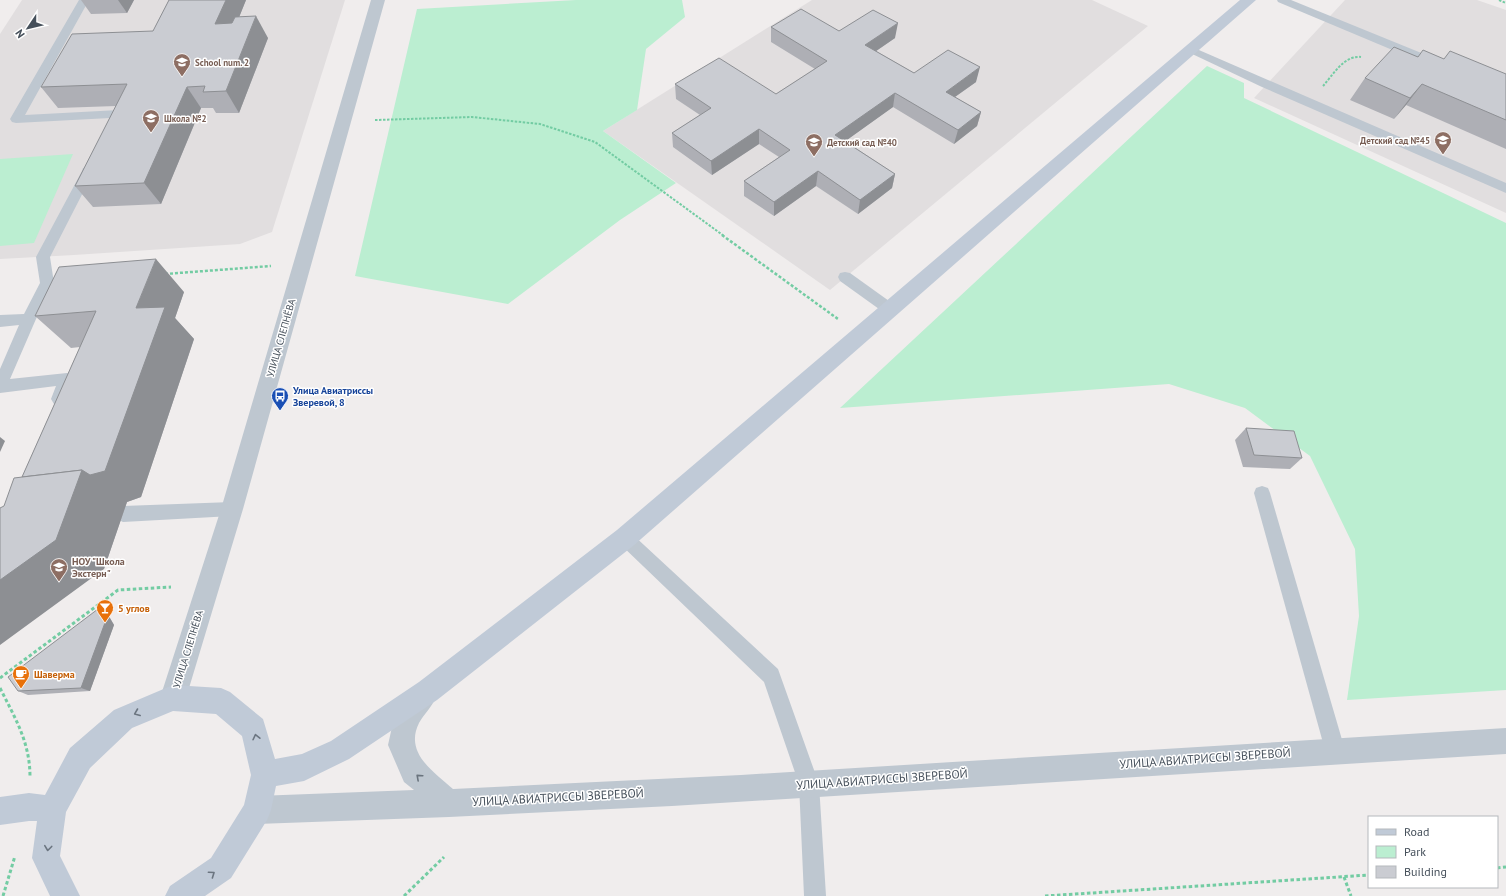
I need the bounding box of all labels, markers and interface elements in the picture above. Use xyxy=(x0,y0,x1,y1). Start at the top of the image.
north arrow xyxy=(8,8,48,48)
text: N xyxy=(12,27,28,41)
school or university icon: School num. 2 xyxy=(172,52,192,77)
place label: School num. 2 xyxy=(195,57,249,68)
school or university icon: Школа №2 xyxy=(141,108,161,133)
place label: Школа №2 xyxy=(164,113,207,124)
school or university icon: Детский сад №45 xyxy=(1433,130,1453,155)
school or university icon: Детский сад №40 xyxy=(804,132,824,157)
place label: Детский сад №45 xyxy=(1360,135,1430,146)
place label: Детский сад №40 xyxy=(827,137,897,148)
street label: УЛИЦА СЛЕПНЁВА xyxy=(264,297,298,379)
place label: Улица Авиатриссы Зверевой, 8 xyxy=(292,384,373,409)
bus stop icon: Улица Авиатриссы Зверевой, 8 xyxy=(270,386,290,411)
place label: НОУ "Школа Экстерн" xyxy=(72,555,125,580)
school or university icon: НОУ "Школа Экстерн" xyxy=(49,557,69,582)
bar icon: 5 углов xyxy=(95,598,115,623)
place label: 5 углов xyxy=(118,602,150,615)
street label: УЛИЦА СЛЕПНЁВА xyxy=(170,608,206,690)
cafe icon: Шаверма xyxy=(11,664,31,689)
place label: Шаверма xyxy=(34,668,75,681)
one-way arrow xyxy=(133,708,141,716)
one-way arrow xyxy=(253,733,261,740)
street label: УЛИЦА АВИАТРИССЫ ЗВЕРЕВОЙ xyxy=(1119,745,1291,771)
street label: УЛИЦА АВИАТРИССЫ ЗВЕРЕВОЙ xyxy=(796,766,968,792)
one-way arrow xyxy=(417,775,424,782)
street label: УЛИЦА АВИАТРИССЫ ЗВЕРЕВОЙ xyxy=(472,785,644,809)
legend xyxy=(1368,816,1498,888)
text: Road xyxy=(1404,824,1429,839)
text: Park xyxy=(1404,844,1426,859)
one-way arrow xyxy=(43,845,52,851)
text: Building xyxy=(1404,864,1447,879)
one-way arrow xyxy=(208,871,215,879)

